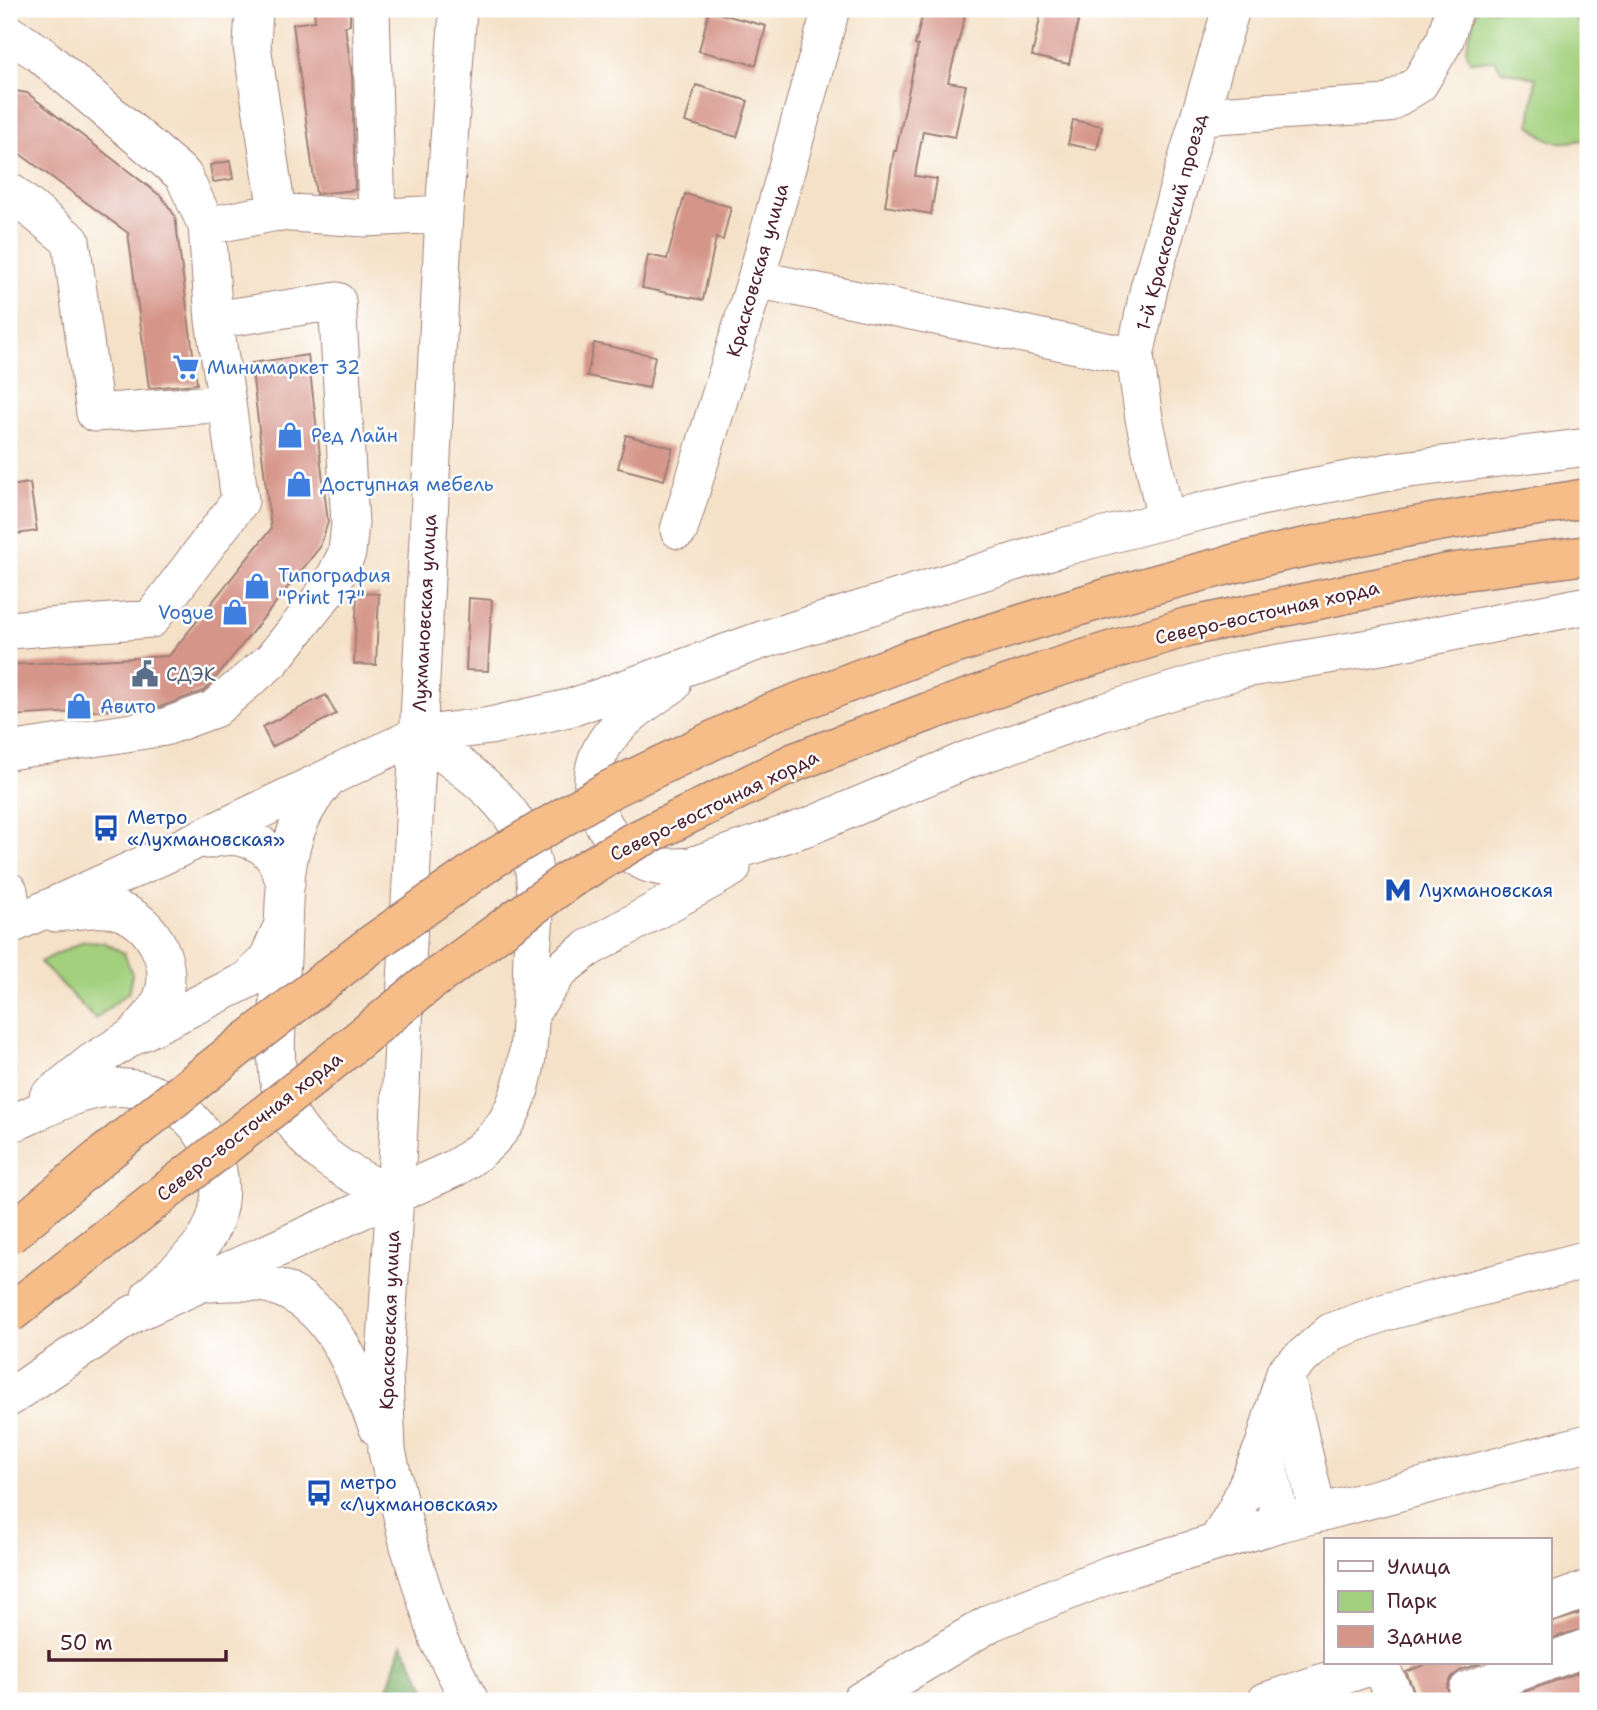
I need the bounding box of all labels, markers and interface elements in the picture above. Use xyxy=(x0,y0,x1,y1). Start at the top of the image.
street label: 1-й Красковский проезд xyxy=(1130,111,1213,334)
street label: Красковская улица xyxy=(721,180,794,360)
supermarket icon: Минимаркет 32 xyxy=(171,352,201,382)
place label: Минимаркет 32 xyxy=(207,355,360,380)
shop icon: Ред Лайн xyxy=(275,420,305,450)
place label: Ред Лайн xyxy=(311,423,398,448)
shop icon: Доступная мебель xyxy=(284,469,314,499)
place label: Доступная мебель xyxy=(320,472,494,497)
street label: Лухмановская улица xyxy=(407,513,442,713)
place label: Типография "Print 17" xyxy=(278,563,391,610)
shop icon: Типография "Print 17" xyxy=(242,571,272,601)
street label: Северо-восточная хорда xyxy=(1153,574,1382,650)
shop icon: Vogue xyxy=(220,597,250,627)
place label: Vogue xyxy=(158,600,214,625)
public building icon: СДЭК xyxy=(130,659,160,689)
place label: СДЭК xyxy=(166,662,216,687)
shop icon: Авито xyxy=(64,691,94,721)
place label: Авито xyxy=(100,694,156,719)
street label: Северо-восточная хорда xyxy=(606,744,823,867)
place label: Метро «Лухмановская» xyxy=(127,805,285,852)
bus stop icon: Метро «Лухмановская» xyxy=(91,813,121,843)
metro station icon: Лухмановская xyxy=(1383,875,1413,905)
place label: Лухмановская xyxy=(1419,878,1553,903)
street label: Северо-восточная хорда xyxy=(151,1046,348,1207)
street label: Красковская улица xyxy=(374,1230,405,1410)
place label: метро «Лухмановская» xyxy=(340,1470,498,1517)
bus stop icon: метро «Лухмановская» xyxy=(304,1478,334,1508)
legend xyxy=(1324,1538,1552,1664)
text: Улица xyxy=(1387,1553,1450,1581)
text: Парк xyxy=(1387,1587,1437,1615)
scale bar xyxy=(49,1619,226,1663)
text: Здание xyxy=(1387,1623,1463,1651)
text: 50 m xyxy=(60,1629,113,1657)

